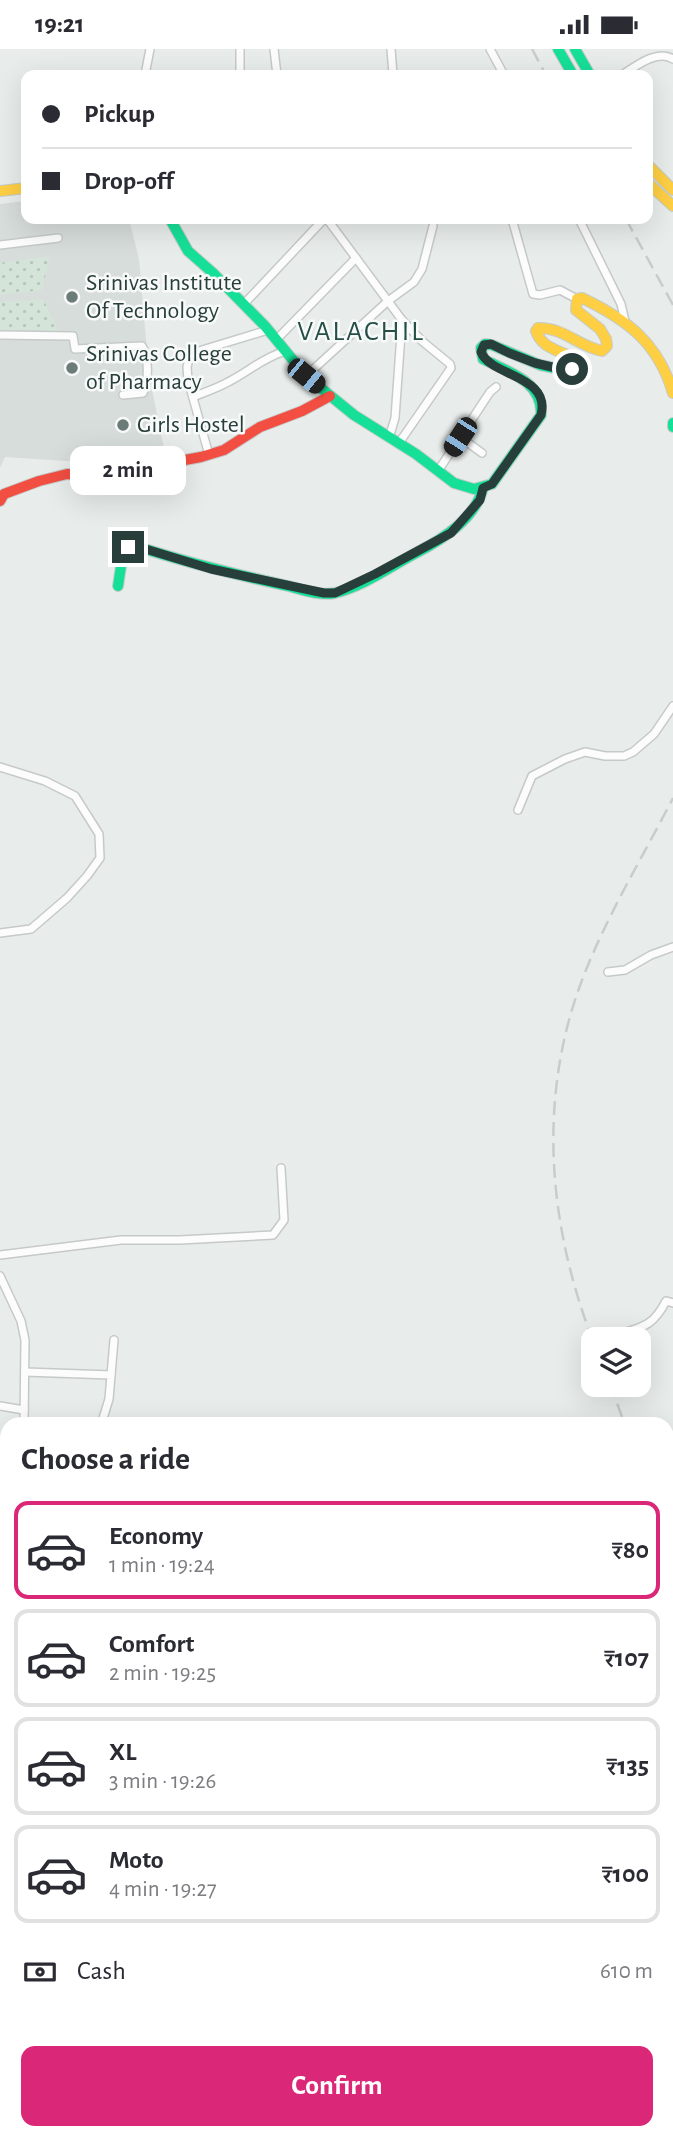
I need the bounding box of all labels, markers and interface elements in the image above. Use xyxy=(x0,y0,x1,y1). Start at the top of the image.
text: 19:21 xyxy=(35,11,84,37)
text: Pickup xyxy=(84,101,155,127)
text: Drop-off xyxy=(84,168,173,194)
place label: Srinivas Institute Of Technology xyxy=(86,271,242,323)
marker: Srinivas Institute Of Technology xyxy=(64,289,80,305)
district label: VALACHIL xyxy=(297,318,425,346)
place label: Srinivas College of Pharmacy xyxy=(86,342,232,394)
route start xyxy=(556,353,588,385)
car xyxy=(284,355,329,397)
marker: Srinivas College of Pharmacy xyxy=(64,360,80,376)
place label: Girls Hostel xyxy=(137,413,245,437)
car xyxy=(440,414,481,460)
marker: Girls Hostel xyxy=(115,417,131,433)
callout: 2 min xyxy=(70,445,186,495)
text: 2 min xyxy=(102,459,154,482)
route end xyxy=(112,531,144,563)
map controls xyxy=(581,1327,651,1397)
button: layers xyxy=(581,1327,651,1397)
text: Choose a ride xyxy=(21,1443,190,1475)
icon: car xyxy=(25,1519,88,1582)
text: Economy xyxy=(109,1523,203,1549)
text: ₹80 xyxy=(612,1537,649,1563)
text: 1 min · 19:24 xyxy=(109,1554,215,1577)
icon: car xyxy=(25,1627,88,1690)
text: Comfort xyxy=(109,1631,194,1657)
text: ₹107 xyxy=(604,1645,649,1671)
text: 2 min · 19:25 xyxy=(109,1662,216,1685)
icon: car xyxy=(25,1735,88,1798)
text: XL xyxy=(109,1739,136,1765)
text: ₹135 xyxy=(606,1753,649,1779)
text: 3 min · 19:26 xyxy=(109,1770,216,1793)
icon: car xyxy=(25,1843,88,1906)
text: Moto xyxy=(109,1847,164,1873)
text: ₹100 xyxy=(602,1861,649,1887)
text: 4 min · 19:27 xyxy=(109,1878,217,1901)
icon: cash xyxy=(21,1953,59,1991)
text: Cash xyxy=(77,1958,126,1984)
text: 610 m xyxy=(600,1960,653,1983)
button: Confirm xyxy=(21,2046,653,2126)

